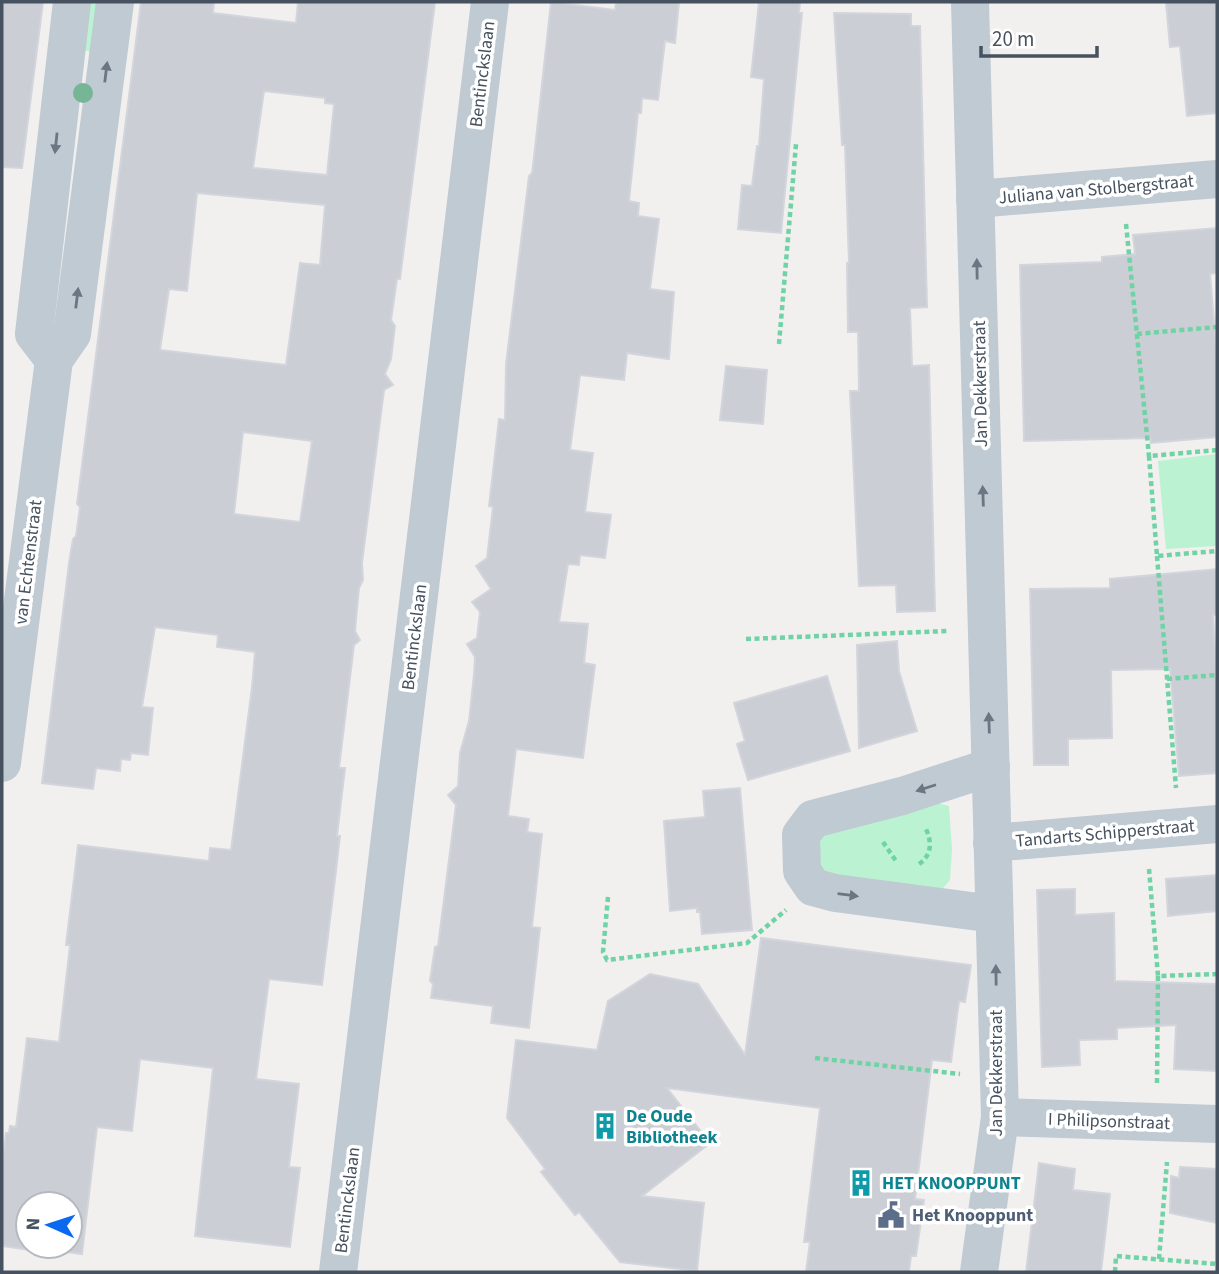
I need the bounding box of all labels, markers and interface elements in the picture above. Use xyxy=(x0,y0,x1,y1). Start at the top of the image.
scale bar xyxy=(981,14,1096,58)
street label: Bentinckslaan xyxy=(464,19,501,129)
text: 20 m xyxy=(992,24,1034,54)
one-way arrow xyxy=(100,61,111,83)
one-way arrow xyxy=(50,132,61,154)
street label: Juliana van Stolbergstraat xyxy=(997,169,1195,210)
one-way arrow xyxy=(971,257,983,279)
one-way arrow xyxy=(72,287,83,309)
street label: Jan Dekkerstraat xyxy=(967,320,994,448)
one-way arrow xyxy=(977,485,989,507)
street label: van Echtenstraat xyxy=(8,498,49,626)
street label: Bentinckslaan xyxy=(396,582,433,692)
one-way arrow xyxy=(984,712,995,734)
one-way arrow xyxy=(915,783,936,794)
street label: Tandarts Schipperstraat xyxy=(1014,813,1196,854)
one-way arrow xyxy=(837,889,859,900)
one-way arrow xyxy=(990,964,1002,986)
street label: Jan Dekkerstraat xyxy=(984,1010,1009,1136)
place label: De Oude Bibliotheek xyxy=(626,1104,718,1150)
street label: I Philipsonstraat xyxy=(1048,1107,1170,1136)
building icon: De Oude Bibliotheek xyxy=(590,1111,620,1141)
street label: Bentinckslaan xyxy=(329,1145,366,1255)
building icon: HET KNOOPPUNT xyxy=(846,1168,876,1198)
place label: HET KNOOPPUNT xyxy=(882,1171,1021,1196)
north arrow xyxy=(14,1190,84,1260)
public building icon: Het Knooppunt xyxy=(876,1200,906,1230)
place label: Het Knooppunt xyxy=(912,1203,1033,1228)
text: N xyxy=(20,1217,47,1231)

